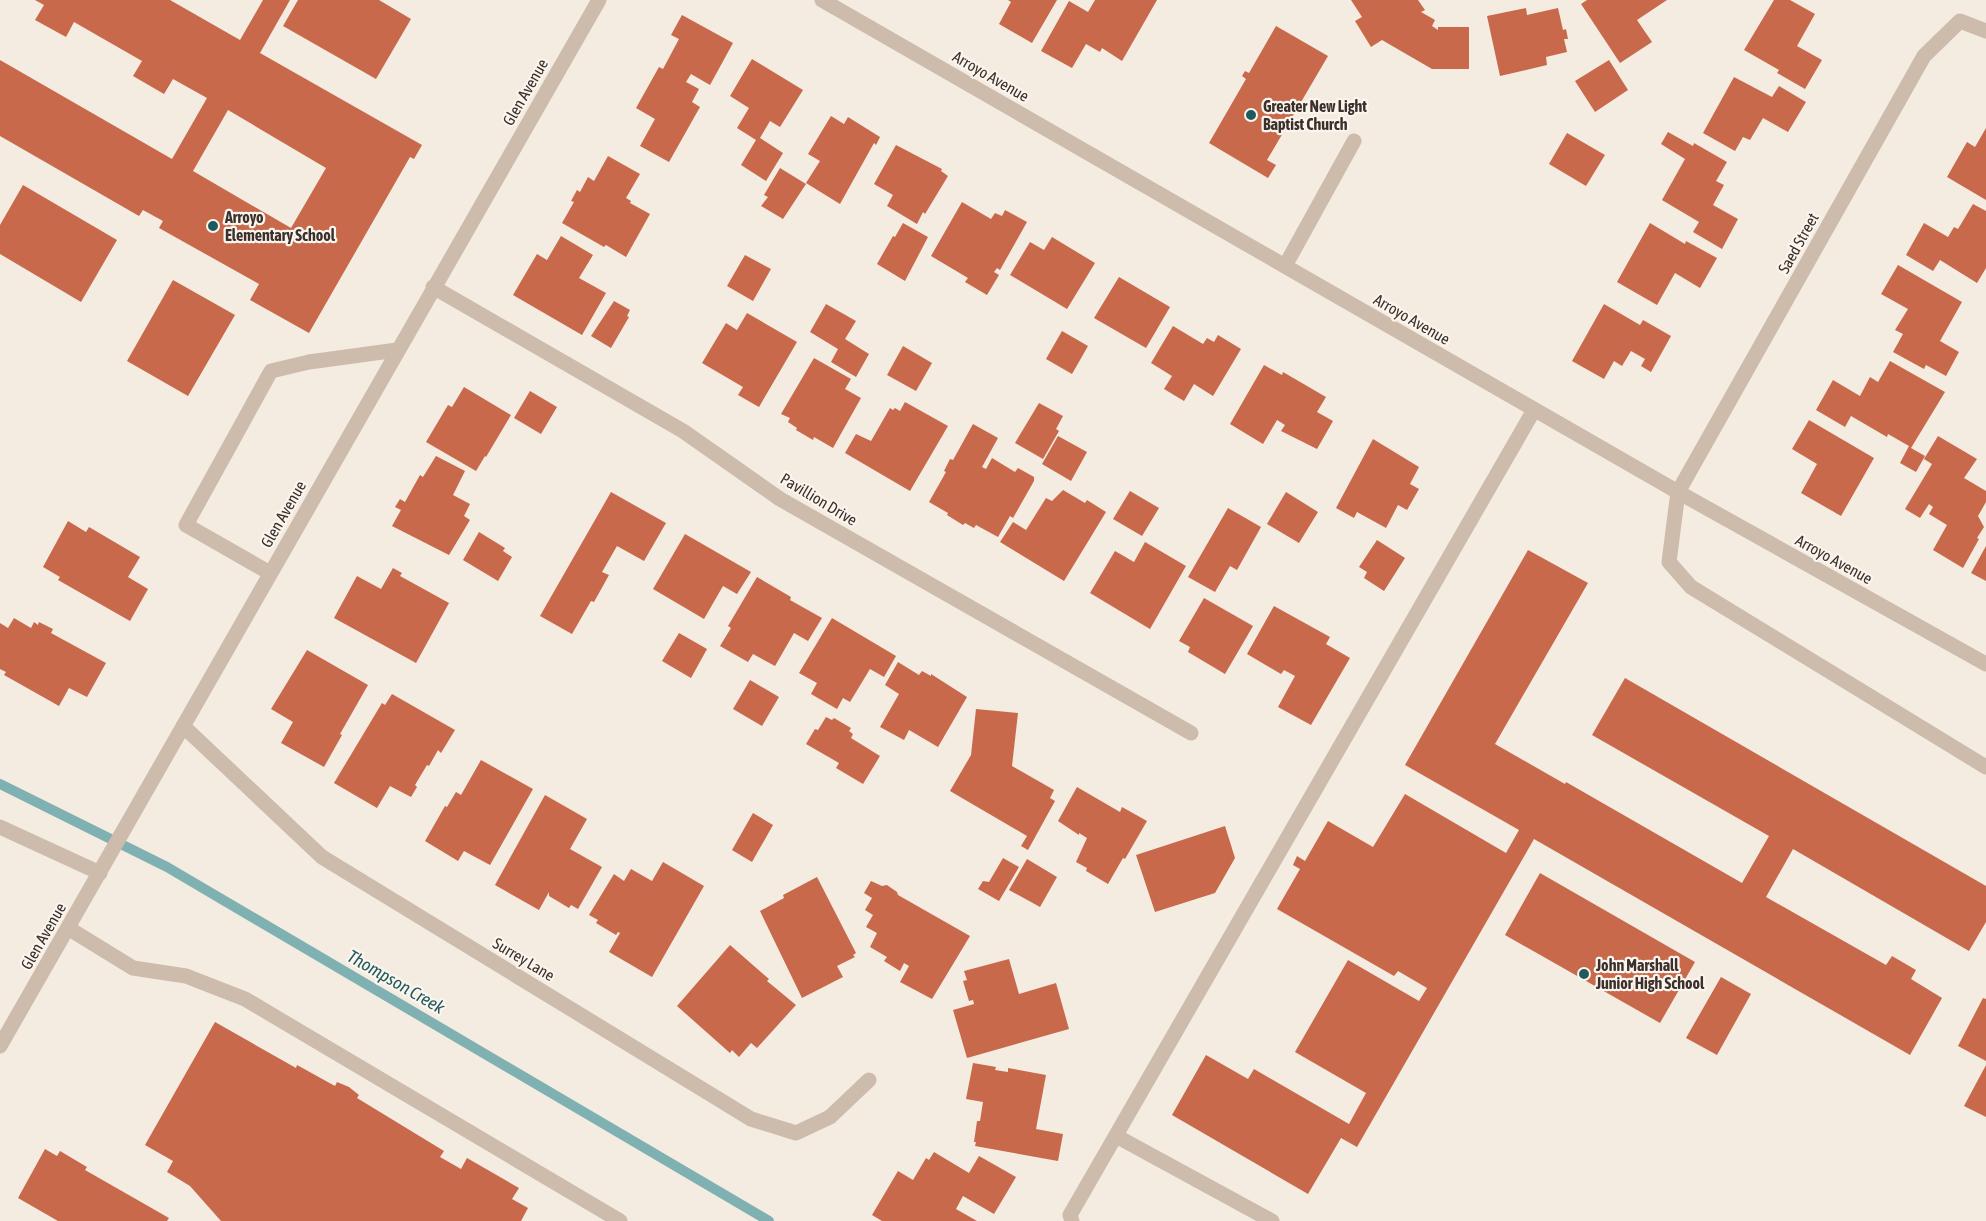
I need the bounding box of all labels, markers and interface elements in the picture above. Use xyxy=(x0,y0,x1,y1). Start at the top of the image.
street label: Arroyo Avenue xyxy=(949,47,1032,106)
street label: Glen Avenue xyxy=(499,55,551,129)
place label: Greater New Light Baptist Church xyxy=(1263,97,1367,133)
marker: Greater New Light Baptist Church xyxy=(1244,108,1258,122)
place label: Arroyo Elementary School xyxy=(224,208,336,244)
street label: Saed Street xyxy=(1774,209,1822,276)
marker: Arroyo Elementary School xyxy=(206,219,220,233)
street label: Arroyo Avenue xyxy=(1370,290,1453,349)
street label: Pavillion Drive xyxy=(778,469,860,529)
street label: Glen Avenue xyxy=(257,477,309,551)
street label: Arroyo Avenue xyxy=(1792,531,1876,588)
street label: Glen Avenue xyxy=(17,899,69,973)
street label: Surrey Lane xyxy=(490,934,558,985)
water label: Thompson Creek xyxy=(344,945,450,1018)
place label: John Marshall Junior High School xyxy=(1595,956,1705,992)
marker: John Marshall Junior High School xyxy=(1577,967,1591,981)

